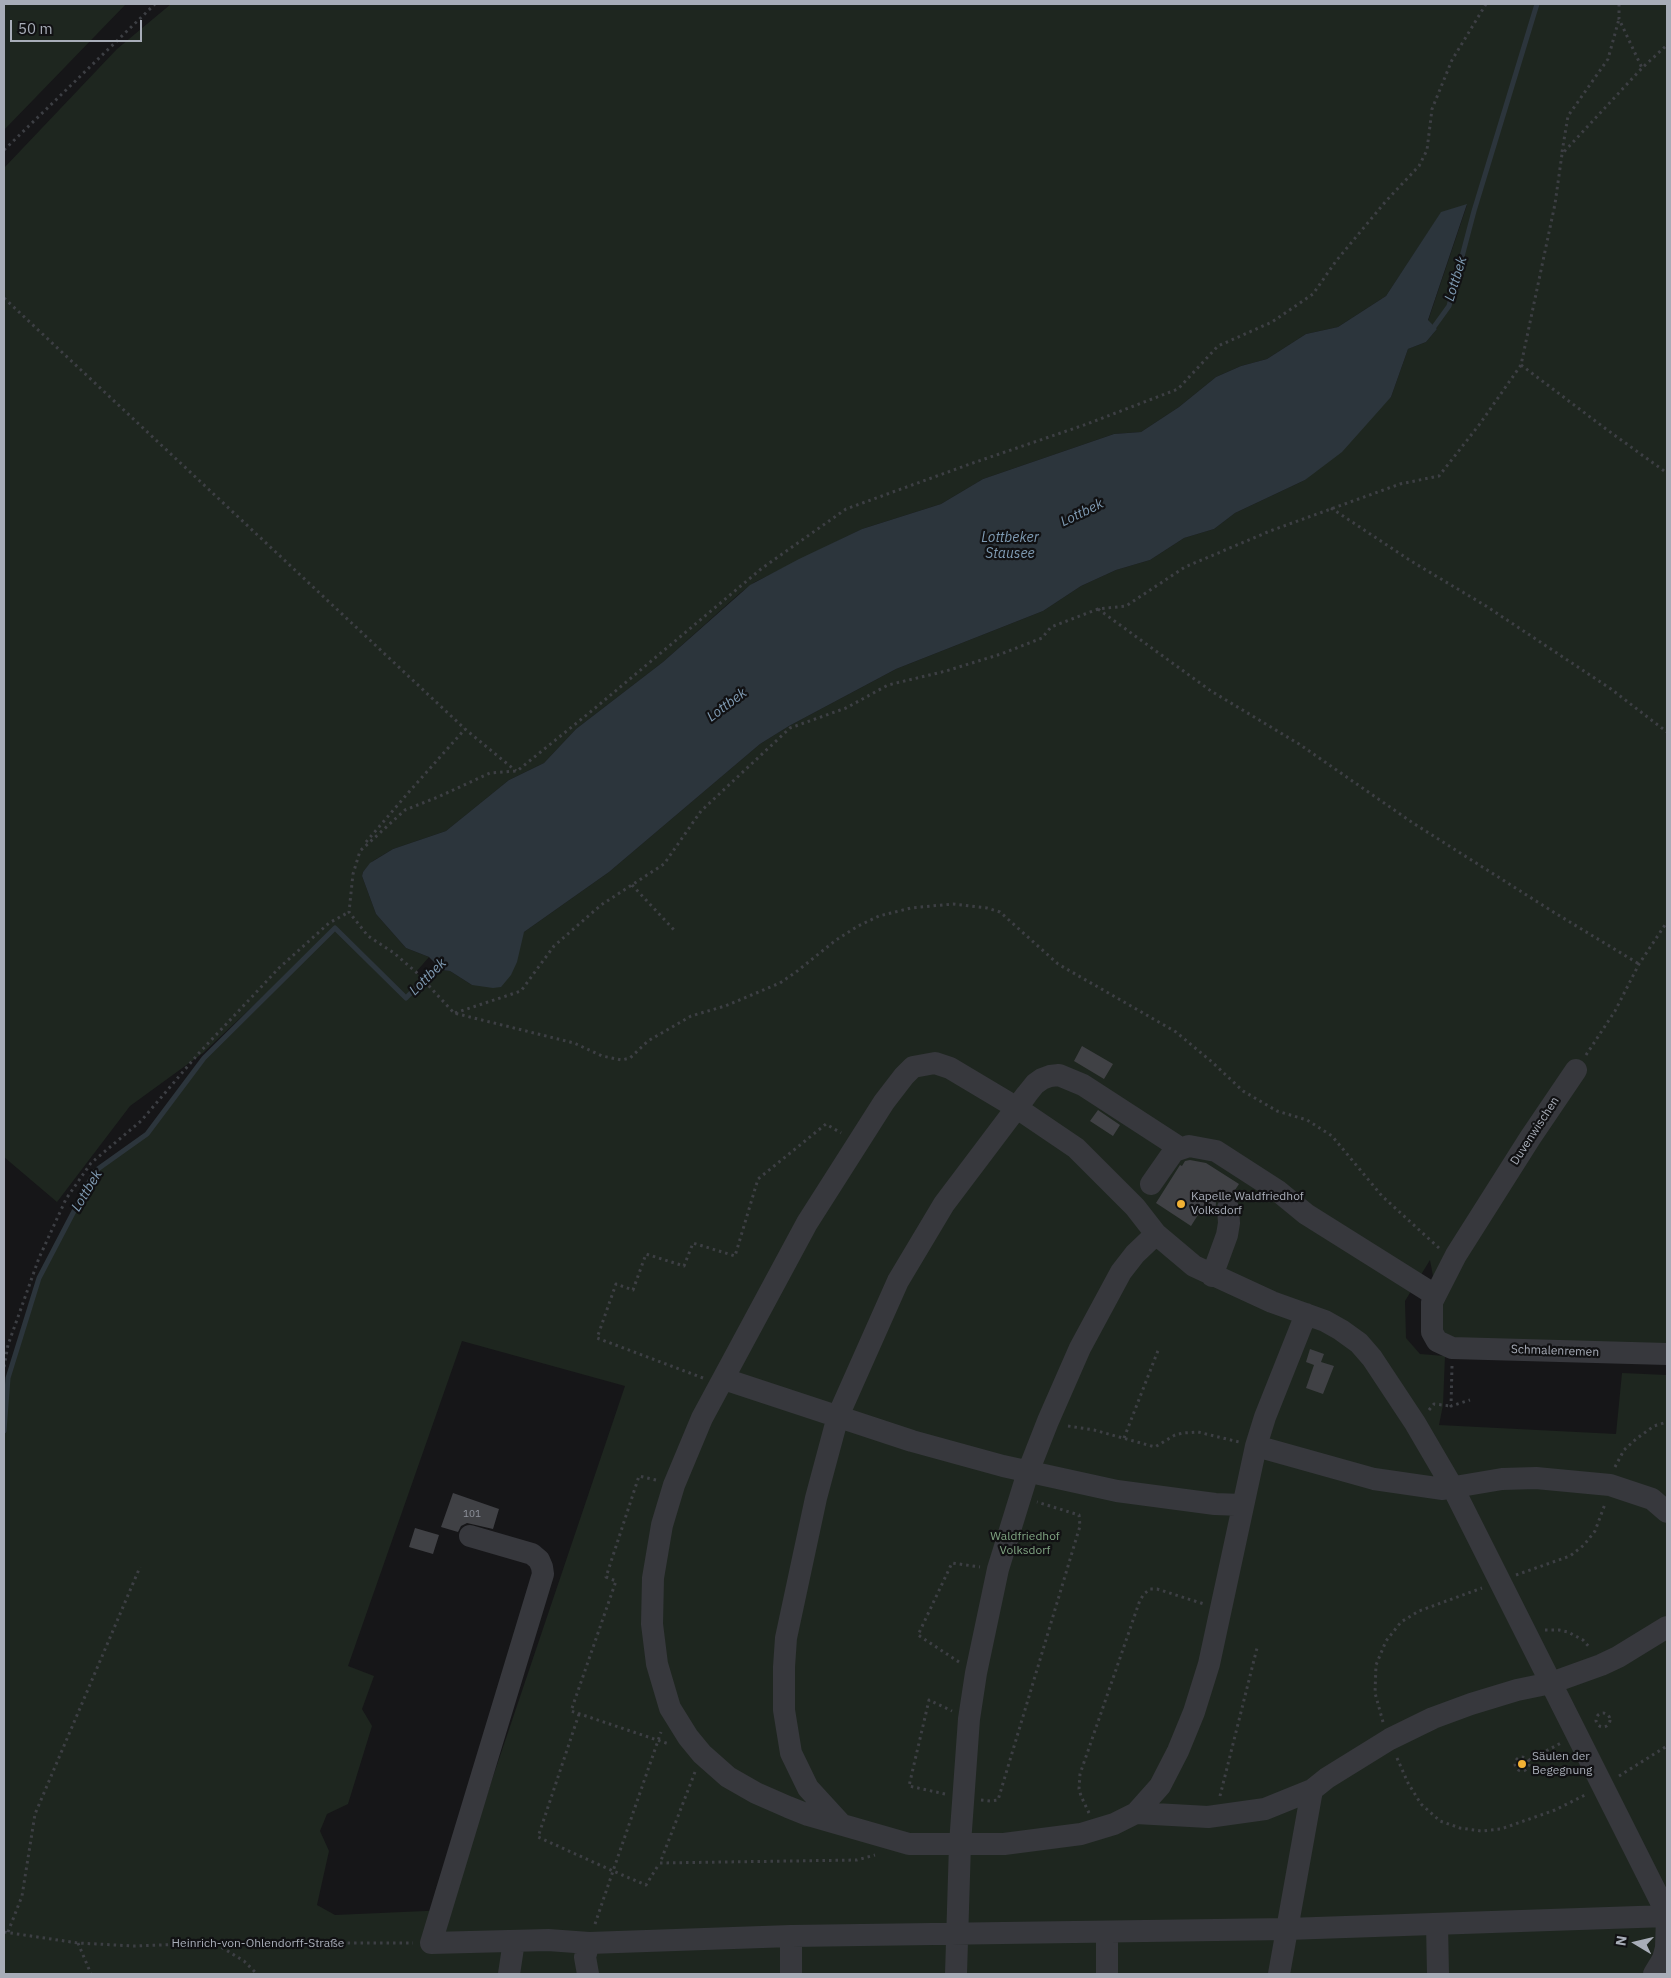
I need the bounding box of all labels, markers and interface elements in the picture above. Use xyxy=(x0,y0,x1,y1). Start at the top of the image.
scale bar xyxy=(12,10,145,42)
text: 50 m xyxy=(18,19,53,38)
water label: Lottbek xyxy=(1441,255,1471,303)
water label: Lottbek xyxy=(1058,495,1106,531)
water label: Lottbeker Stausee xyxy=(981,530,1039,562)
water label: Lottbek xyxy=(704,685,750,725)
water label: Lottbek xyxy=(406,955,450,999)
street label: Duvenwischen xyxy=(1508,1094,1562,1168)
water label: Lottbek xyxy=(68,1167,106,1215)
place label: Kapelle Waldfriedhof Volksdorf xyxy=(1191,1190,1304,1218)
marker: Kapelle Waldfriedhof Volksdorf xyxy=(1175,1198,1187,1210)
street label: Schmalenremen xyxy=(1511,1342,1599,1360)
house number: 101 xyxy=(463,1508,481,1520)
park label: Waldfriedhof Volksdorf xyxy=(990,1530,1060,1558)
place label: Säulen der Begegnung xyxy=(1532,1750,1592,1778)
marker: Säulen der Begegnung xyxy=(1516,1758,1528,1770)
north arrow xyxy=(1611,1918,1661,1968)
text: N xyxy=(1612,1934,1631,1947)
street label: Heinrich-von-Ohlendorff-Straße xyxy=(172,1937,344,1951)

